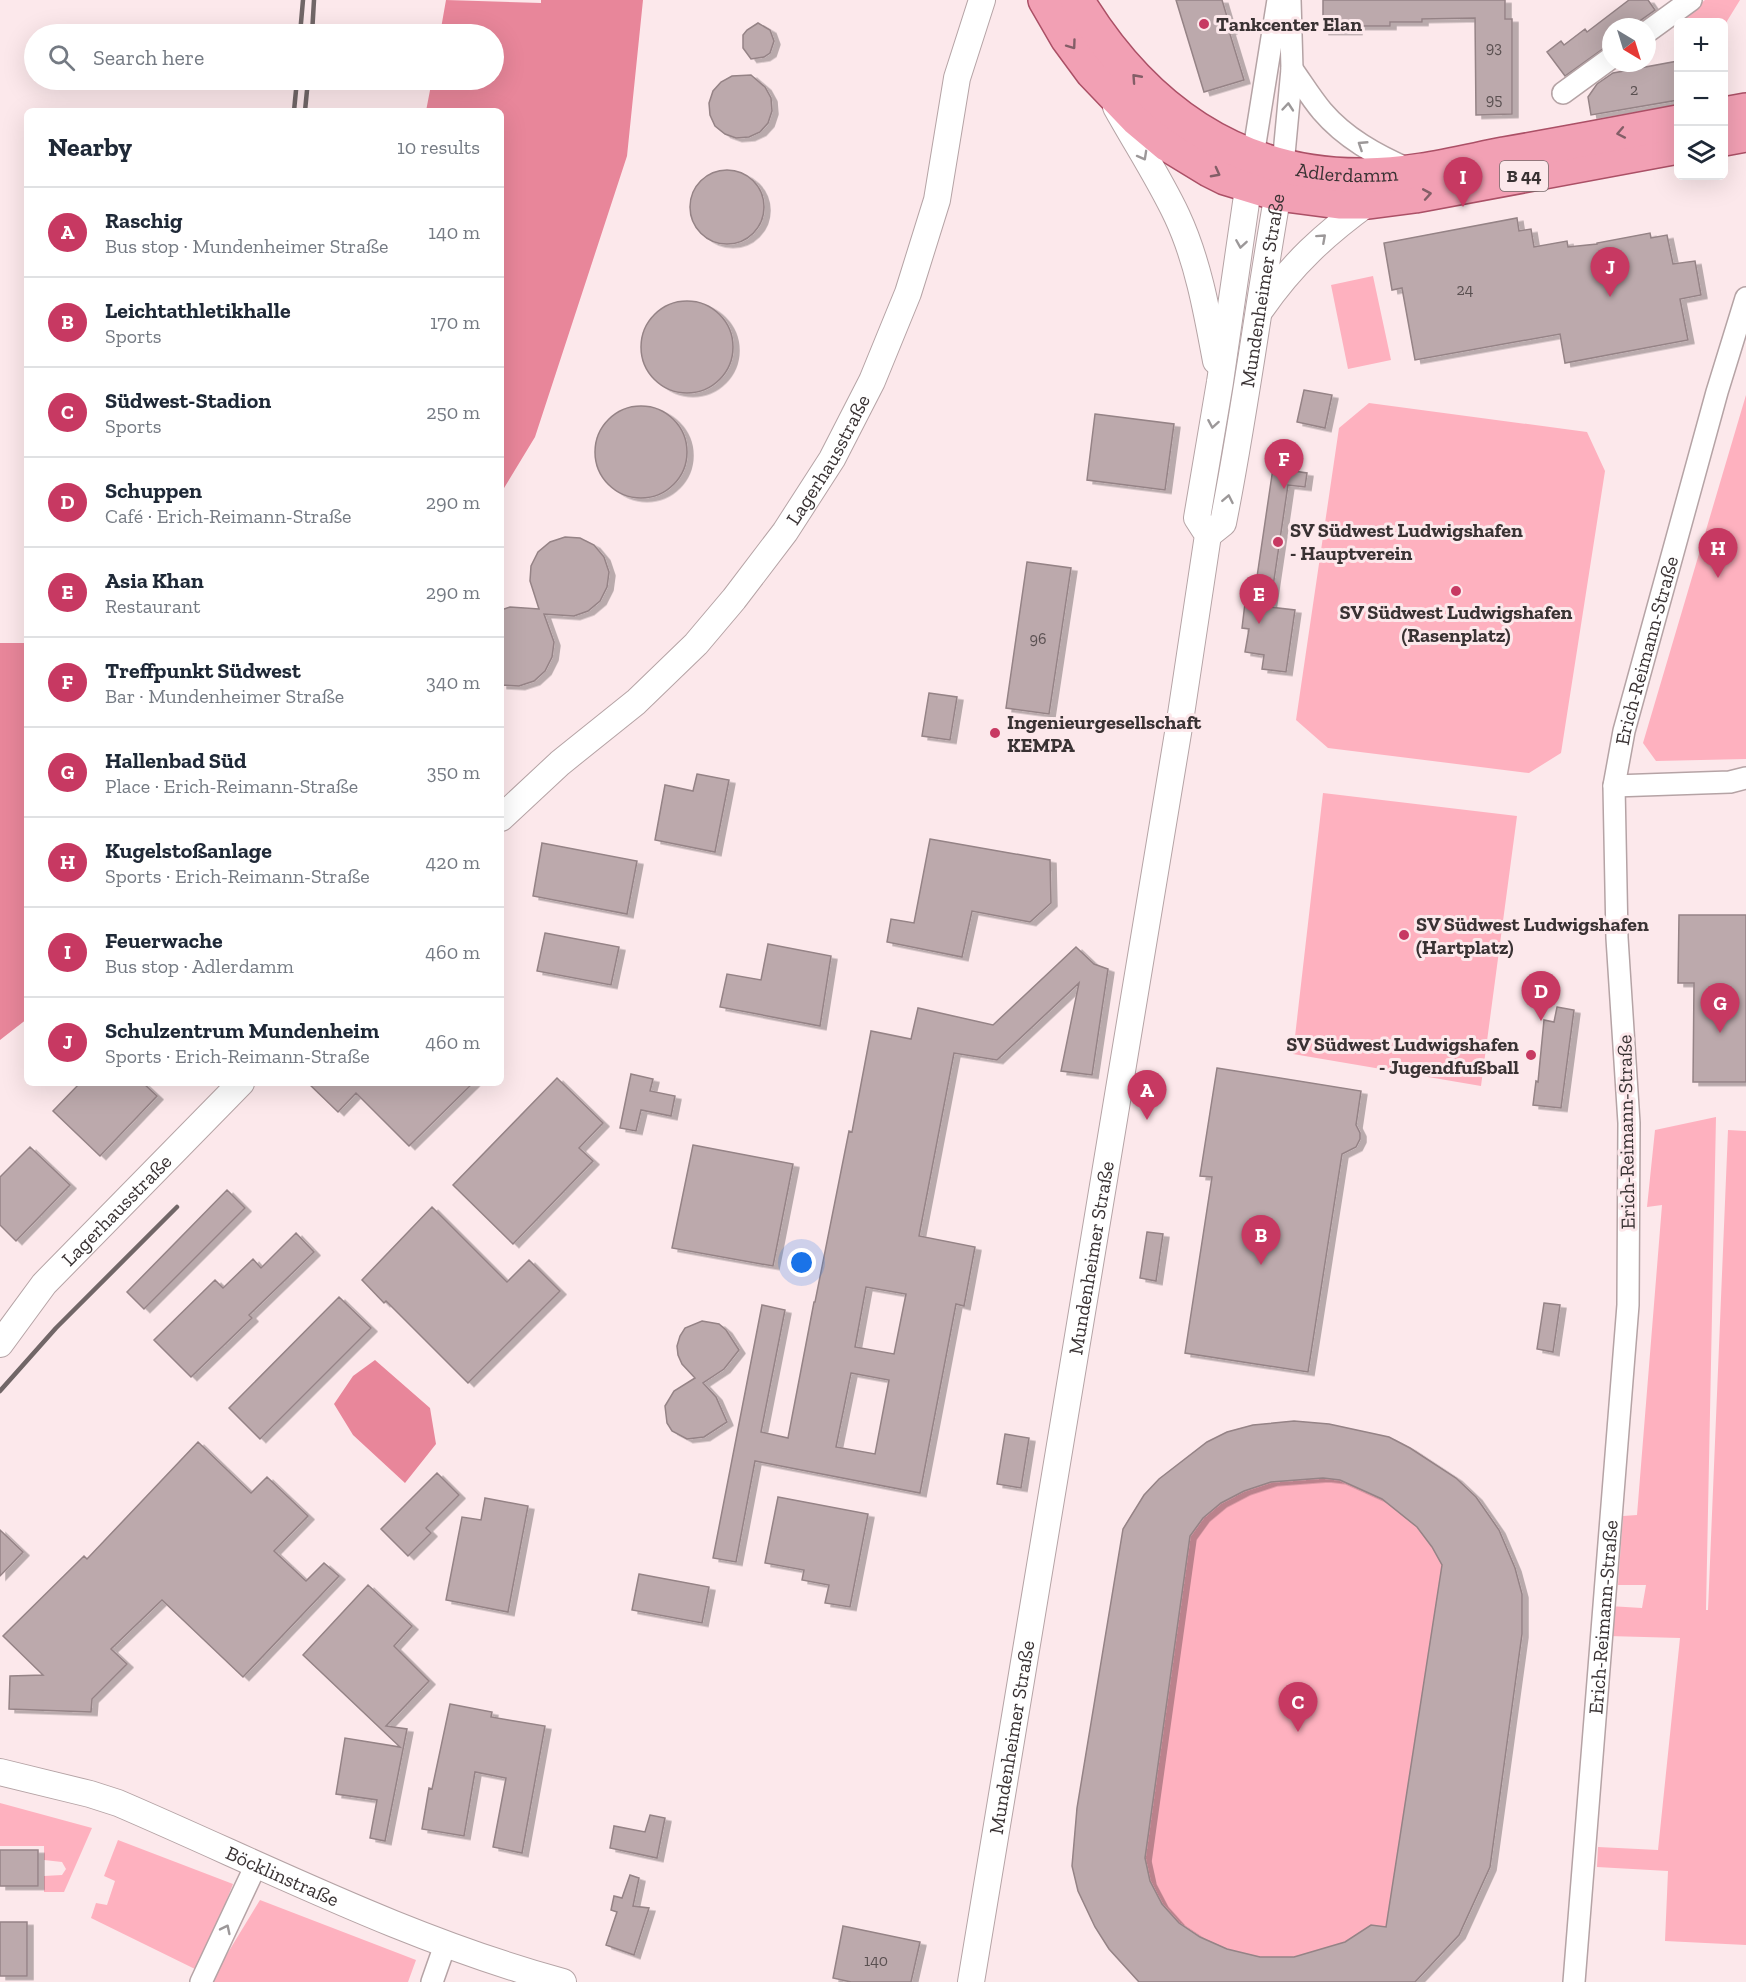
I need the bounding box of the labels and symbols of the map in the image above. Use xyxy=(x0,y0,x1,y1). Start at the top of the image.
place label: Tankcenter Elan xyxy=(1216,12,1362,36)
marker: Tankcenter Elan xyxy=(1197,17,1211,31)
north arrow xyxy=(1602,18,1656,72)
one-way arrow xyxy=(1065,38,1076,49)
house number: 93 xyxy=(1486,38,1502,57)
one-way arrow xyxy=(1132,74,1143,85)
house number: 2 xyxy=(1630,80,1638,99)
house number: 95 xyxy=(1486,90,1502,109)
one-way arrow xyxy=(1281,103,1294,112)
one-way arrow xyxy=(1616,126,1626,139)
one-way arrow xyxy=(1358,140,1368,152)
one-way arrow xyxy=(1136,149,1147,160)
street label: Adlerdamm xyxy=(1294,157,1400,187)
pin: I xyxy=(1444,158,1482,207)
road number: B 44 xyxy=(1500,161,1548,191)
one-way arrow xyxy=(1210,166,1220,177)
one-way arrow xyxy=(1421,188,1431,201)
street label: Mundenheimer Straße xyxy=(1235,192,1290,389)
one-way arrow xyxy=(1315,234,1326,245)
one-way arrow xyxy=(1236,239,1248,248)
pin: J xyxy=(1590,248,1630,297)
house number: 24 xyxy=(1457,280,1474,299)
street label: Lagerhausstraße xyxy=(781,390,875,529)
one-way arrow xyxy=(1207,419,1220,429)
pin: F xyxy=(1264,440,1304,489)
one-way arrow xyxy=(1221,495,1234,505)
place label: SV Südwest Ludwigshafen - Hauptverein xyxy=(1290,518,1523,565)
pin: H xyxy=(1698,528,1738,578)
marker: SV Südwest Ludwigshafen - Hauptverein xyxy=(1271,535,1285,549)
street label: Erich-Reimann-Straße xyxy=(1610,553,1683,747)
pin: E xyxy=(1240,574,1278,624)
marker: SV Südwest Ludwigshafen (Rasenplatz) xyxy=(1449,584,1463,598)
place label: SV Südwest Ludwigshafen (Rasenplatz) xyxy=(1340,600,1573,647)
house number: 96 xyxy=(1030,629,1047,648)
place label: Ingenieurgesellschaft KEMPA xyxy=(1007,710,1202,757)
marker: Ingenieurgesellschaft KEMPA xyxy=(988,726,1002,740)
place label: SV Südwest Ludwigshafen (Hartplatz) xyxy=(1416,912,1649,959)
marker: SV Südwest Ludwigshafen (Hartplatz) xyxy=(1397,928,1411,942)
pin: D xyxy=(1522,972,1560,1021)
pin: G xyxy=(1700,984,1740,1033)
place label: SV Südwest Ludwigshafen - Jugendfußball xyxy=(1286,1032,1519,1079)
street label: Erich-Reimann-Straße xyxy=(1612,1034,1640,1230)
marker: SV Südwest Ludwigshafen - Jugendfußball xyxy=(1524,1048,1538,1062)
pin: A xyxy=(1128,1070,1166,1120)
street label: Lagerhausstraße xyxy=(57,1149,176,1271)
street label: Mundenheimer Straße xyxy=(1063,1159,1119,1357)
pin: B xyxy=(1242,1216,1280,1265)
your location xyxy=(787,1248,816,1277)
street label: Erich-Reimann-Straße xyxy=(1583,1519,1623,1715)
street label: Mundenheimer Straße xyxy=(984,1639,1039,1836)
pin: C xyxy=(1278,1682,1318,1732)
street label: Böcklinstraße xyxy=(222,1840,343,1912)
one-way arrow xyxy=(218,1924,230,1935)
house number: 140 xyxy=(864,1951,888,1970)

